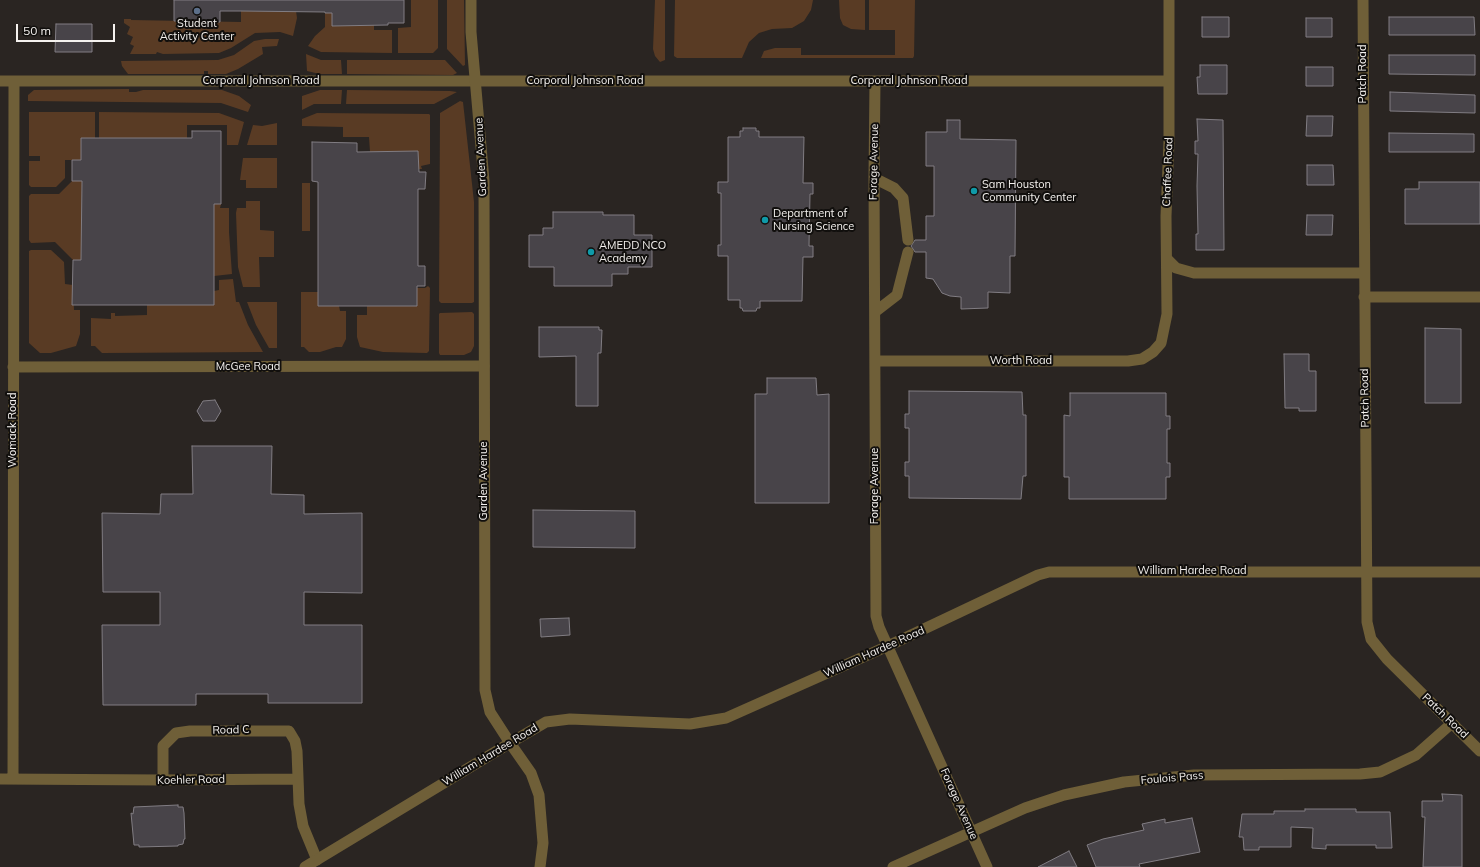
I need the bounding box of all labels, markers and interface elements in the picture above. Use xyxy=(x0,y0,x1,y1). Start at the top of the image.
marker: Student Activity Center xyxy=(192,6,202,16)
scale bar xyxy=(18,16,117,42)
place label: Student Activity Center xyxy=(160,17,234,43)
text: 50 m xyxy=(23,23,51,38)
street label: Patch Road xyxy=(1356,44,1370,104)
street label: Corporal Johnson Road xyxy=(202,74,320,88)
street label: Corporal Johnson Road xyxy=(526,74,644,88)
street label: Corporal Johnson Road xyxy=(850,74,968,88)
street label: Garden Avenue xyxy=(472,117,490,197)
street label: Forage Avenue xyxy=(867,124,881,200)
street label: Chaffee Road xyxy=(1160,137,1176,207)
place label: Sam Houston Community Center xyxy=(982,178,1076,204)
marker: Sam Houston Community Center xyxy=(969,186,979,196)
place label: Department of Nursing Science xyxy=(773,207,854,233)
marker: Department of Nursing Science xyxy=(760,215,770,225)
place label: AMEDD NCO Academy xyxy=(599,239,666,265)
marker: AMEDD NCO Academy xyxy=(586,247,596,257)
street label: Worth Road xyxy=(990,354,1052,368)
street label: McGee Road xyxy=(216,360,280,374)
street label: Patch Road xyxy=(1358,368,1372,428)
street label: Womack Road xyxy=(6,392,20,468)
street label: Garden Avenue xyxy=(477,442,491,520)
street label: Forage Avenue xyxy=(868,448,882,524)
street label: William Hardee Road xyxy=(1137,564,1247,578)
street label: William Hardee Road xyxy=(821,624,927,680)
street label: Patch Road xyxy=(1419,691,1471,741)
street label: William Hardee Road xyxy=(440,721,540,789)
street label: Road C xyxy=(212,723,250,737)
street label: Forage Avenue xyxy=(937,766,981,842)
street label: Foulois Pass xyxy=(1140,769,1204,787)
street label: Koehler Road xyxy=(157,773,225,787)

